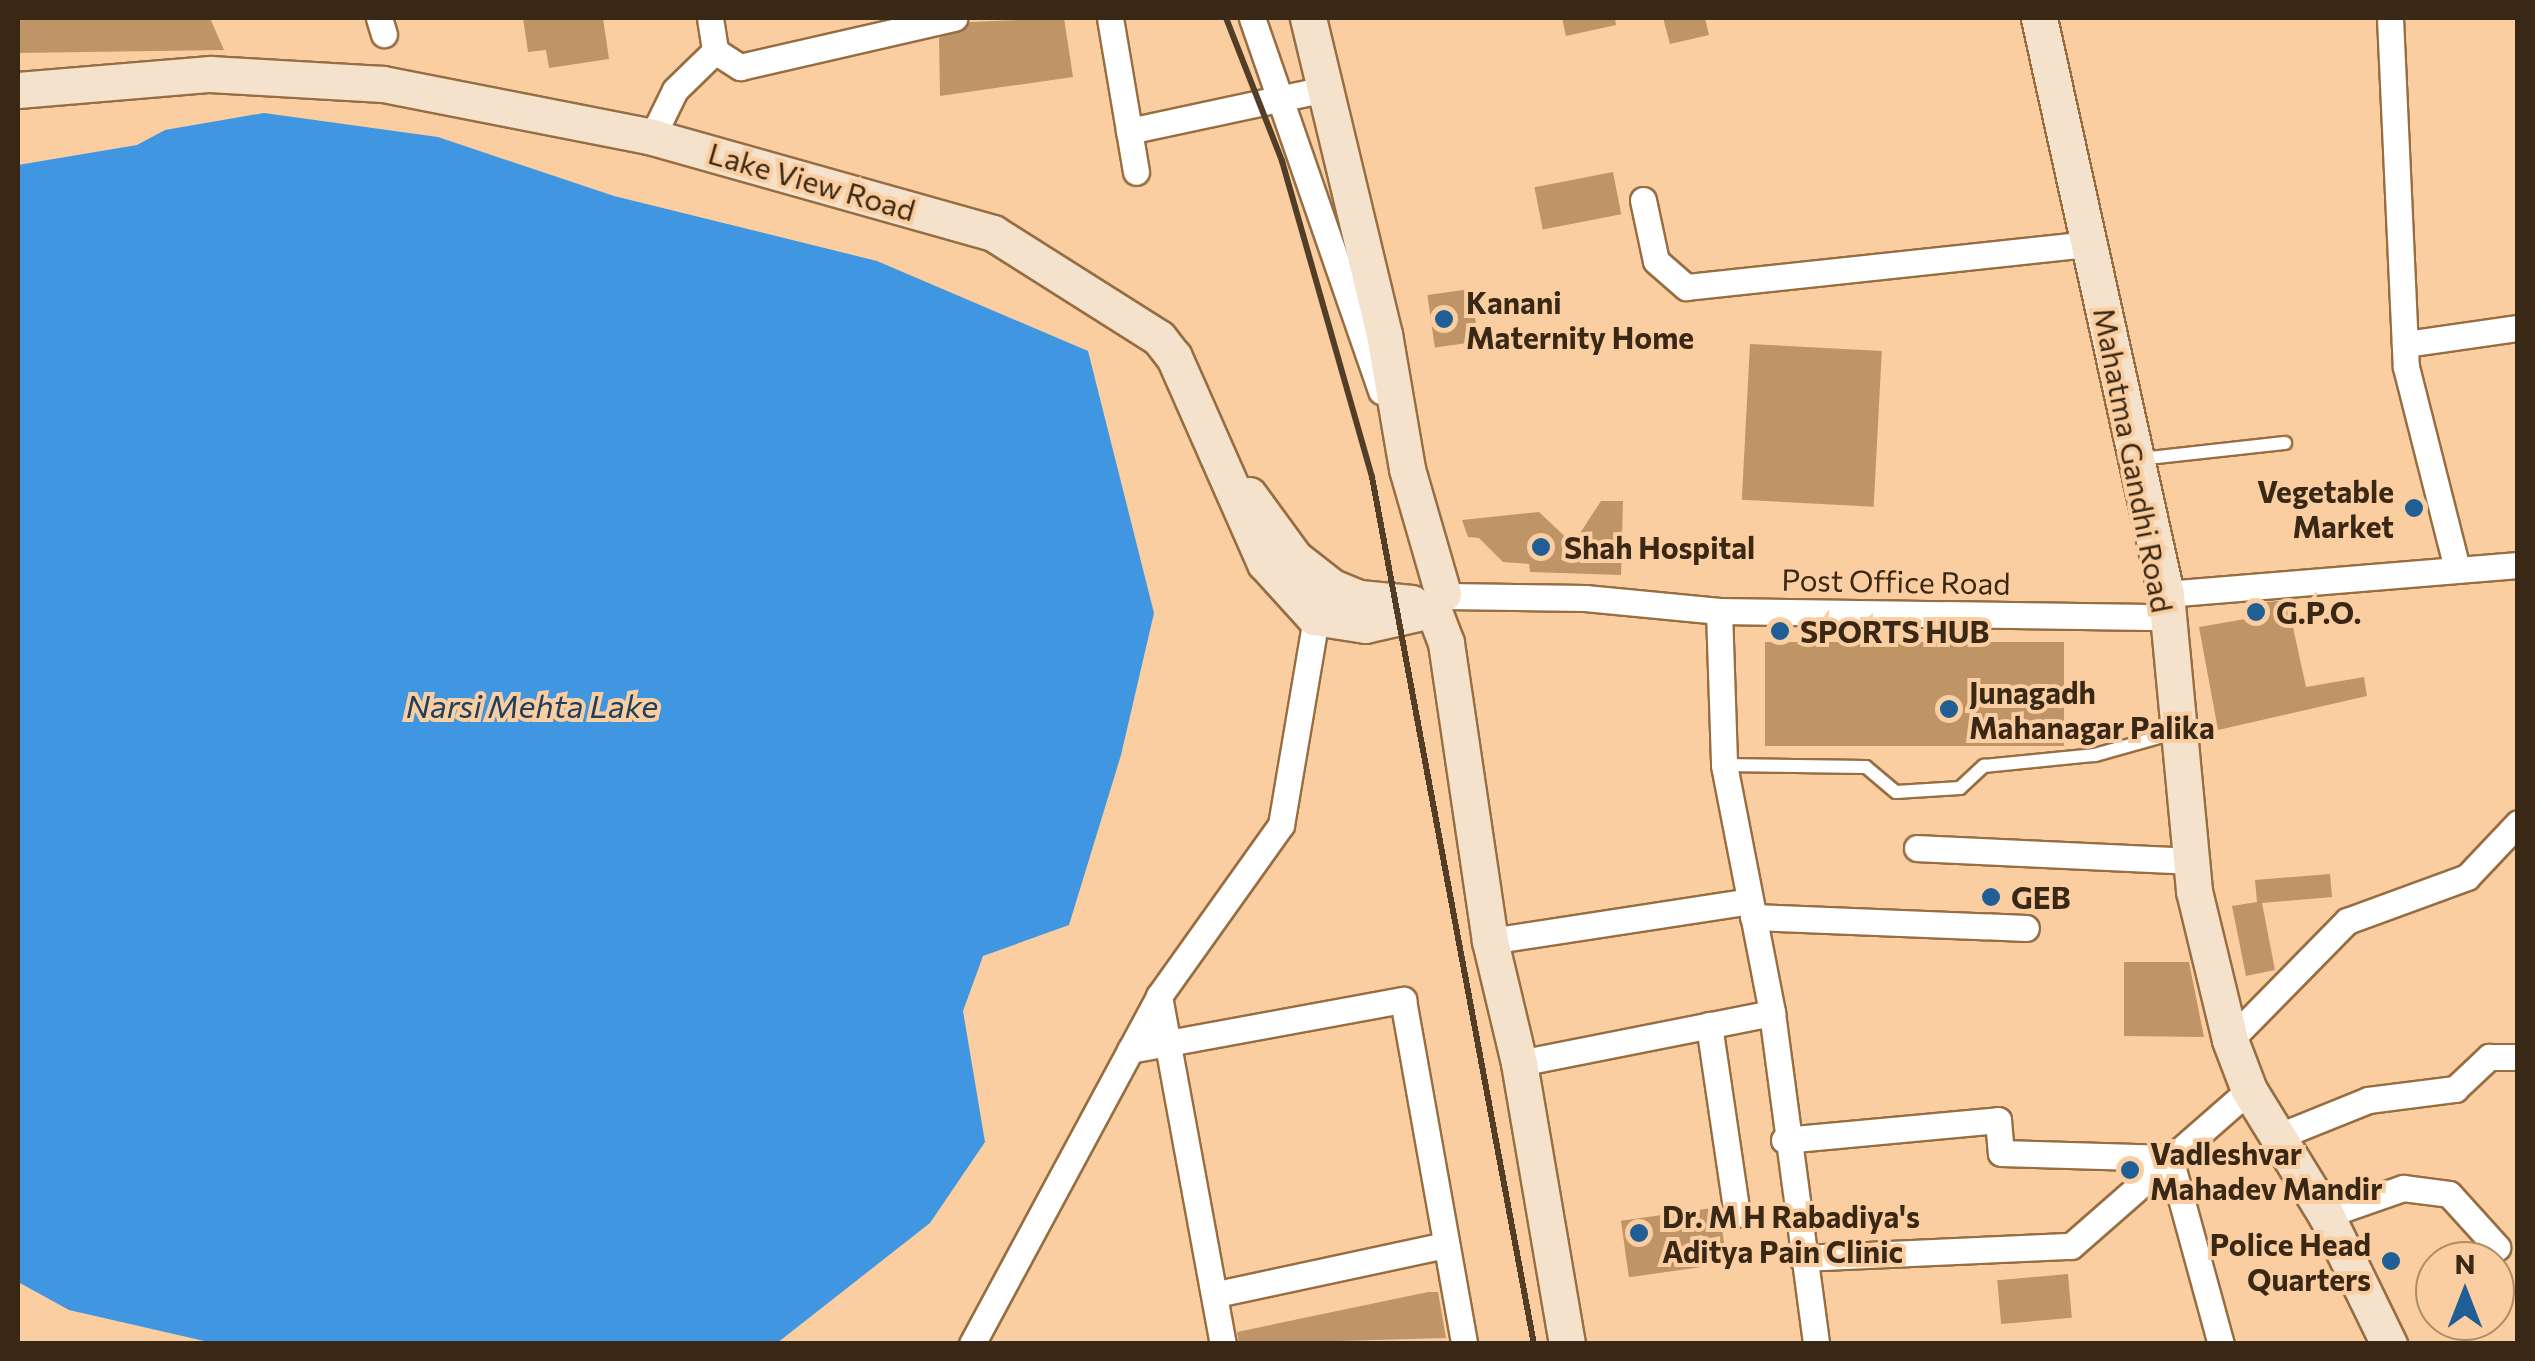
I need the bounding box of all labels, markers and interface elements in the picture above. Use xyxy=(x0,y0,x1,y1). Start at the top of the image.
street label: Lake View Road xyxy=(704,134,920,228)
place label: Kanani Maternity Home xyxy=(1466,284,1694,354)
street label: Mahatma Gandhi Road xyxy=(2087,305,2181,615)
marker: Kanani Maternity Home xyxy=(1431,306,1457,332)
place label: Vegetable Market xyxy=(2257,473,2394,544)
marker: Vegetable Market xyxy=(2403,497,2425,519)
place label: Shah Hospital xyxy=(1564,529,1755,565)
marker: Shah Hospital xyxy=(1528,534,1554,560)
street label: Post Office Road xyxy=(1781,561,2011,601)
place label: G.P.O. xyxy=(2276,594,2361,630)
marker: G.P.O. xyxy=(2245,601,2267,623)
place label: SPORTS HUB xyxy=(1800,613,1989,649)
marker: SPORTS HUB xyxy=(1769,620,1791,642)
place label: Junagadh Mahanagar Palika xyxy=(1969,674,2215,744)
water label: Narsi Mehta Lake xyxy=(406,686,658,724)
marker: Junagadh Mahanagar Palika xyxy=(1938,698,1960,720)
place label: GEB xyxy=(2011,879,2071,915)
marker: GEB xyxy=(1980,886,2002,908)
place label: Vadleshvar Mahadev Mandir xyxy=(2150,1135,2383,1206)
marker: Vadleshvar Mahadev Mandir xyxy=(2119,1159,2141,1181)
place label: Dr. M H Rabadiya's Aditya Pain Clinic xyxy=(1662,1198,1920,1268)
marker: Dr. M H Rabadiya's Aditya Pain Clinic xyxy=(1626,1220,1652,1246)
place label: Police Head Quarters xyxy=(2210,1226,2371,1296)
north arrow xyxy=(2415,1241,2515,1341)
text: N xyxy=(2455,1246,2476,1280)
marker: Police Head Quarters xyxy=(2380,1250,2402,1272)

